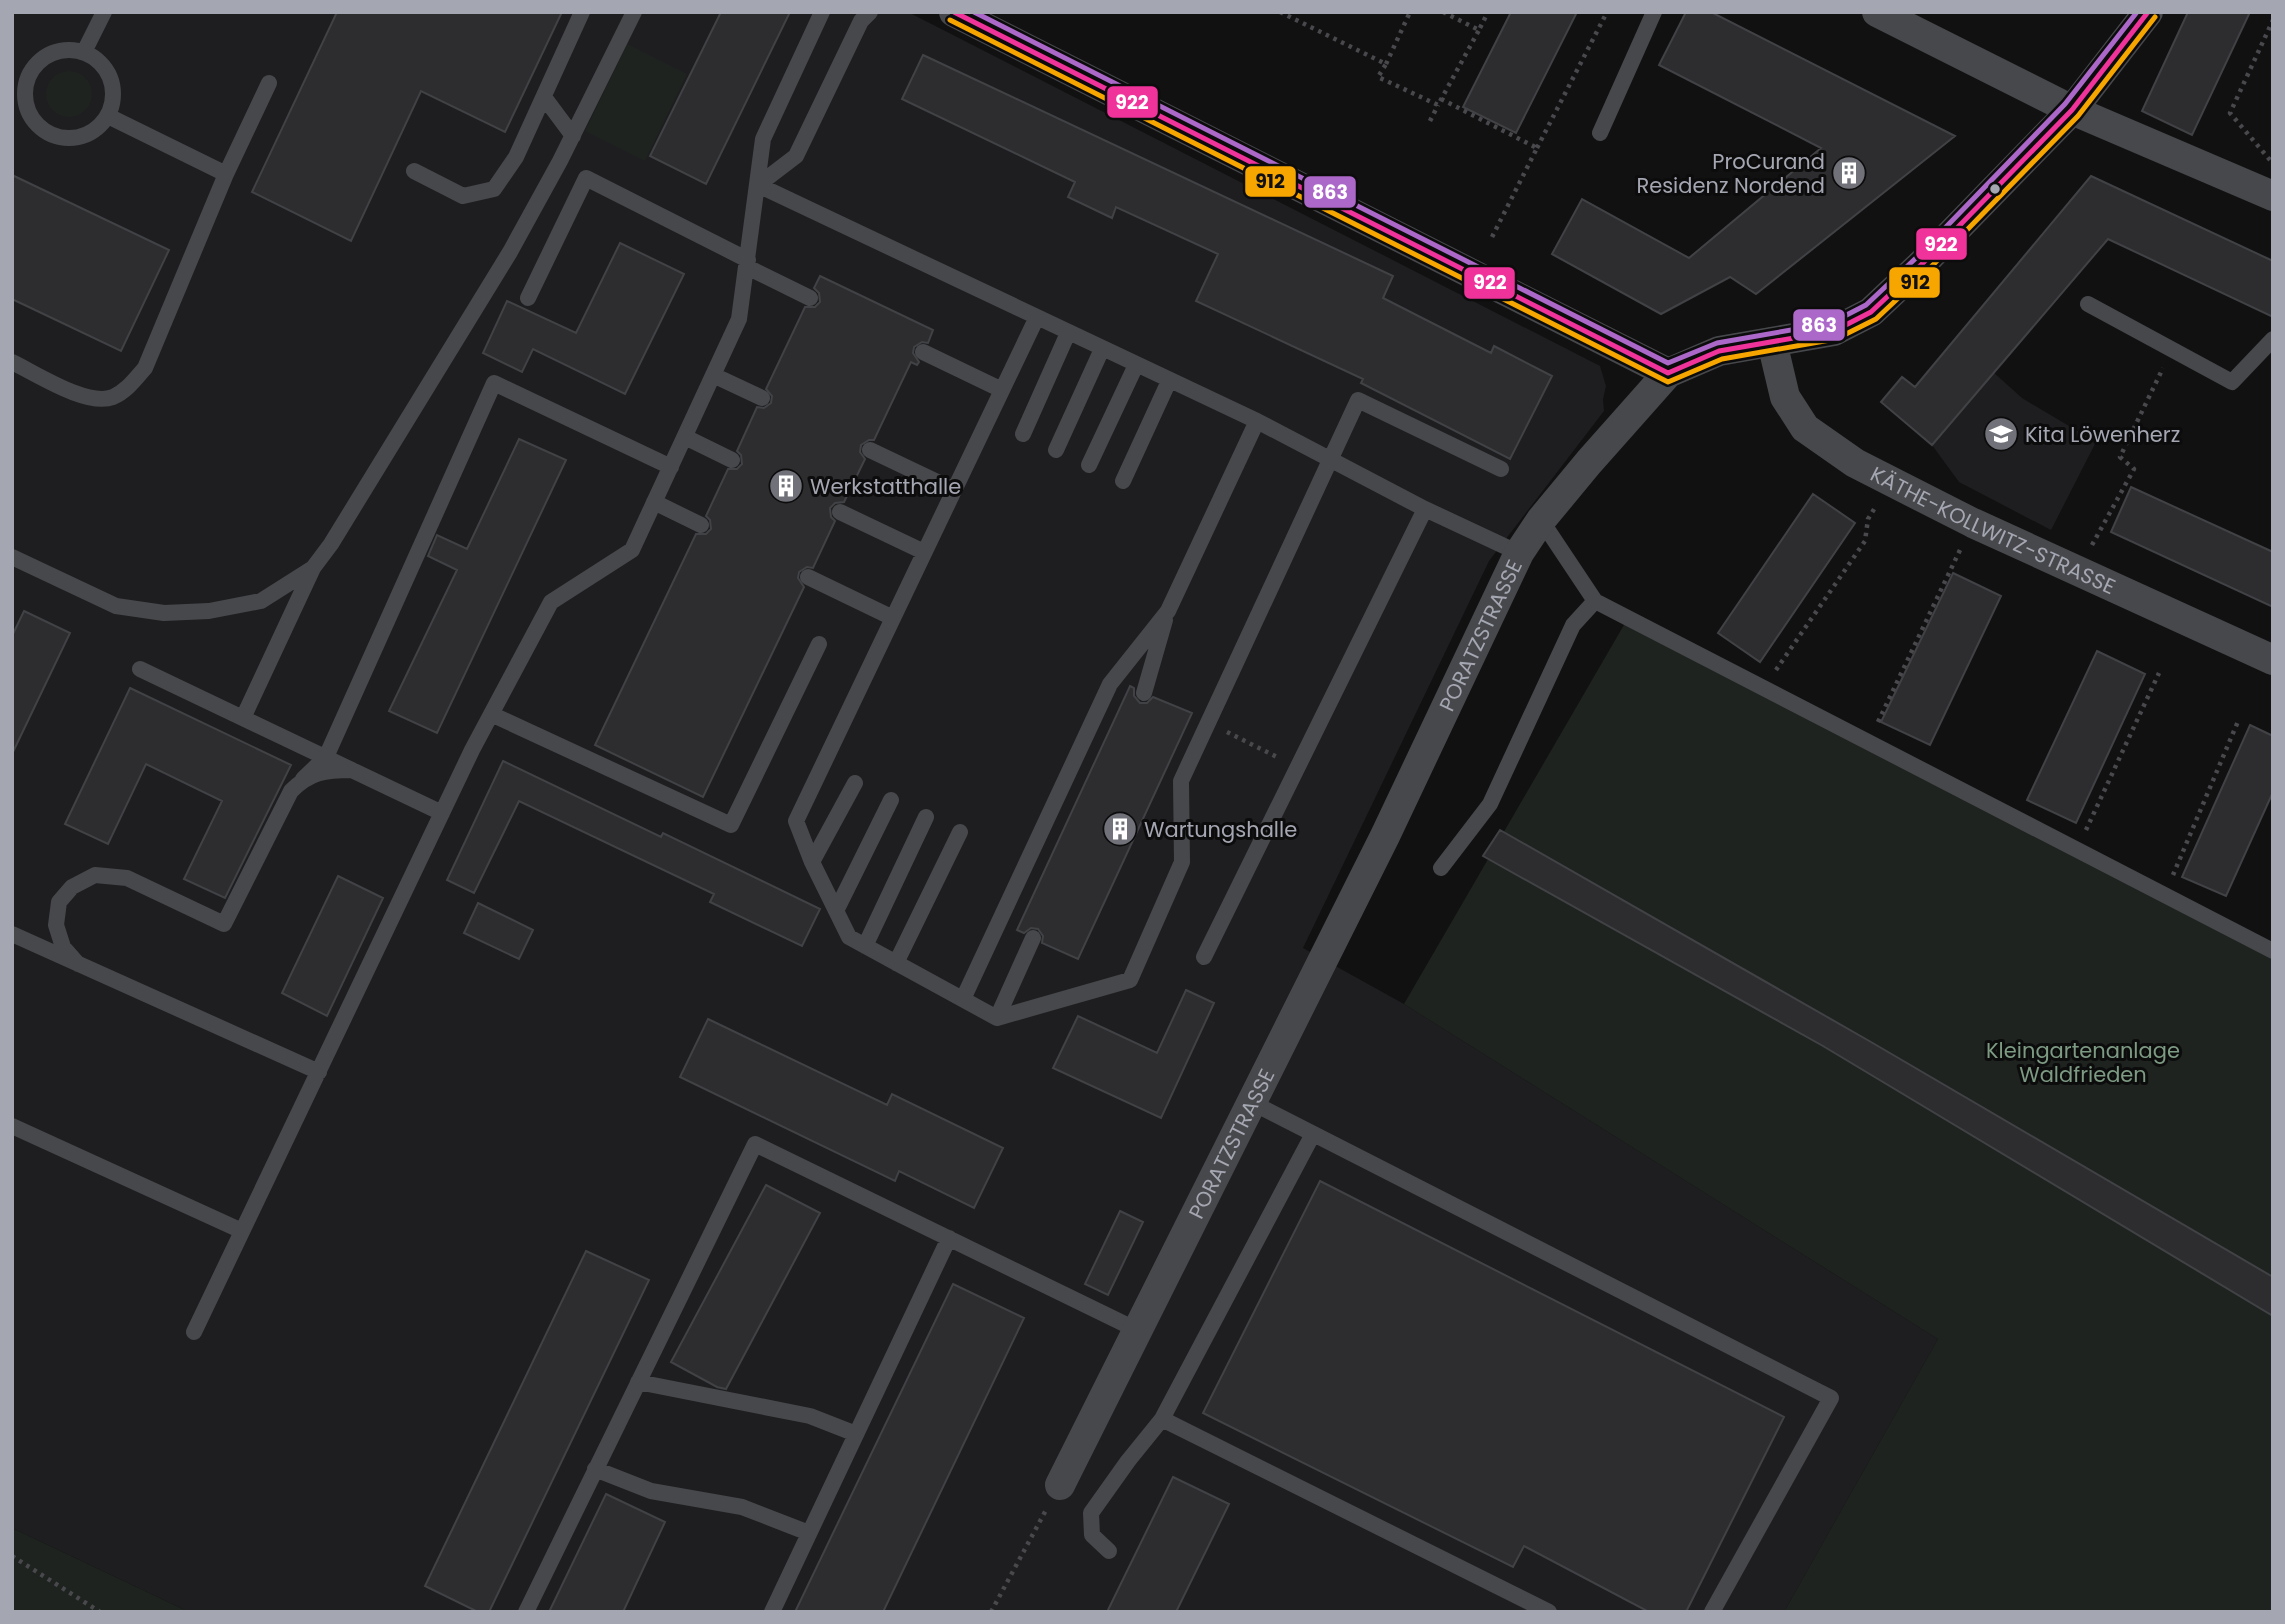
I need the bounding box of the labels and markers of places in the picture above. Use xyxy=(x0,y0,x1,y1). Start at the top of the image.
place label: ProCurand Residenz Nordend xyxy=(1636,147,1825,200)
building icon: ProCurand Residenz Nordend xyxy=(1830,154,1868,192)
unlabelled marker xyxy=(1988,182,2002,196)
school or university icon: Kita Löwenherz xyxy=(1982,415,2020,453)
place label: Kita Löwenherz xyxy=(2025,420,2180,449)
building icon: Werkstatthalle xyxy=(767,467,805,505)
place label: Werkstatthalle xyxy=(810,472,961,501)
building icon: Wartungshalle xyxy=(1101,810,1139,848)
place label: Wartungshalle xyxy=(1144,815,1297,844)

